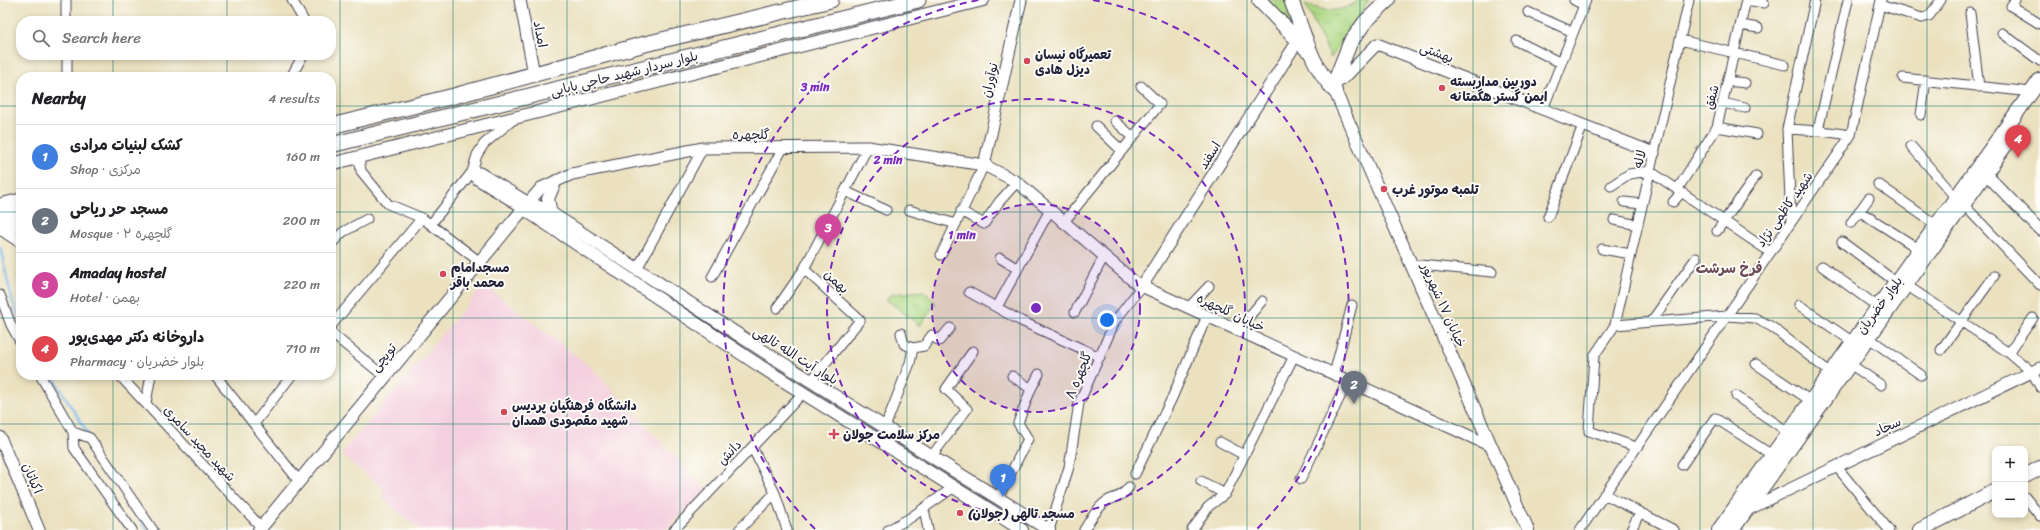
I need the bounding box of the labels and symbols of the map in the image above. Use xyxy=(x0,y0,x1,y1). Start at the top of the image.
street label: امداد xyxy=(527,19,554,50)
street label: بهشتی xyxy=(1416,35,1457,69)
place label: تعمیرگاه نیسان دیزل هادی xyxy=(1035,43,1112,81)
street label: بلوار سردار شهید حاجی بابایی xyxy=(548,44,700,103)
marker: تعمیرگاه نیسان دیزل هادی xyxy=(1022,56,1032,66)
street label: نوآوران xyxy=(974,60,1005,100)
place label: دوربین مداربسته ایمن گستر هگمتانه xyxy=(1450,70,1547,108)
text: 3 min xyxy=(800,76,830,98)
street label: شفق xyxy=(1697,82,1726,112)
marker: دوربین مداربسته ایمن گستر هگمتانه xyxy=(1437,83,1447,93)
street label: گلچهره xyxy=(732,123,770,146)
pin: 4 xyxy=(2005,125,2031,158)
street label: اسفند xyxy=(1192,137,1227,174)
street label: لاله xyxy=(1626,148,1653,171)
text: 2 min xyxy=(872,149,903,171)
street label: شهید کاظمی نژاد xyxy=(1750,167,1819,252)
place label: تلمبه موتور غرب xyxy=(1392,178,1480,201)
marker: تلمبه موتور غرب xyxy=(1379,184,1389,194)
pin: 3 xyxy=(815,214,841,247)
text: 1 min xyxy=(948,224,976,246)
place label: مسجدامام محمد باقر xyxy=(449,256,510,294)
district label: فرخ سرشت xyxy=(1696,256,1762,281)
street label: خیابان ۱۷ شهریور xyxy=(1414,258,1473,351)
street label: بهمن xyxy=(819,263,855,299)
marker: مسجدامام محمد باقر xyxy=(438,269,448,279)
street label: بلوار خضریان xyxy=(1850,271,1909,339)
street label: خیابان گلچهره xyxy=(1193,287,1269,338)
centre of rings xyxy=(1029,301,1043,315)
your location xyxy=(1097,310,1117,330)
street label: بلوار آیت الله تالهی xyxy=(749,320,843,391)
street label: توپچی xyxy=(364,338,403,377)
street label: گلچهره ۸ xyxy=(1058,347,1099,403)
pin: 2 xyxy=(1341,371,1367,404)
place label: دانشگاه فرهنگیان پردیس شهید مقصودی همدان xyxy=(512,394,637,432)
street label: شهید مجید سامری xyxy=(158,400,241,487)
marker: دانشگاه فرهنگیان پردیس شهید مقصودی همدان xyxy=(499,407,509,417)
street label: سجاد xyxy=(1869,410,1905,443)
place label: مرکز سلامت جولان xyxy=(843,423,940,446)
marker: مرکز سلامت جولان xyxy=(828,428,840,440)
street label: دانش xyxy=(711,434,747,471)
street label: اکباتان xyxy=(16,459,49,497)
pin: 1 xyxy=(990,464,1016,497)
place label: مسجد تالهی (جولان) xyxy=(968,502,1075,525)
marker: مسجد تالهی (جولان) xyxy=(955,508,965,518)

